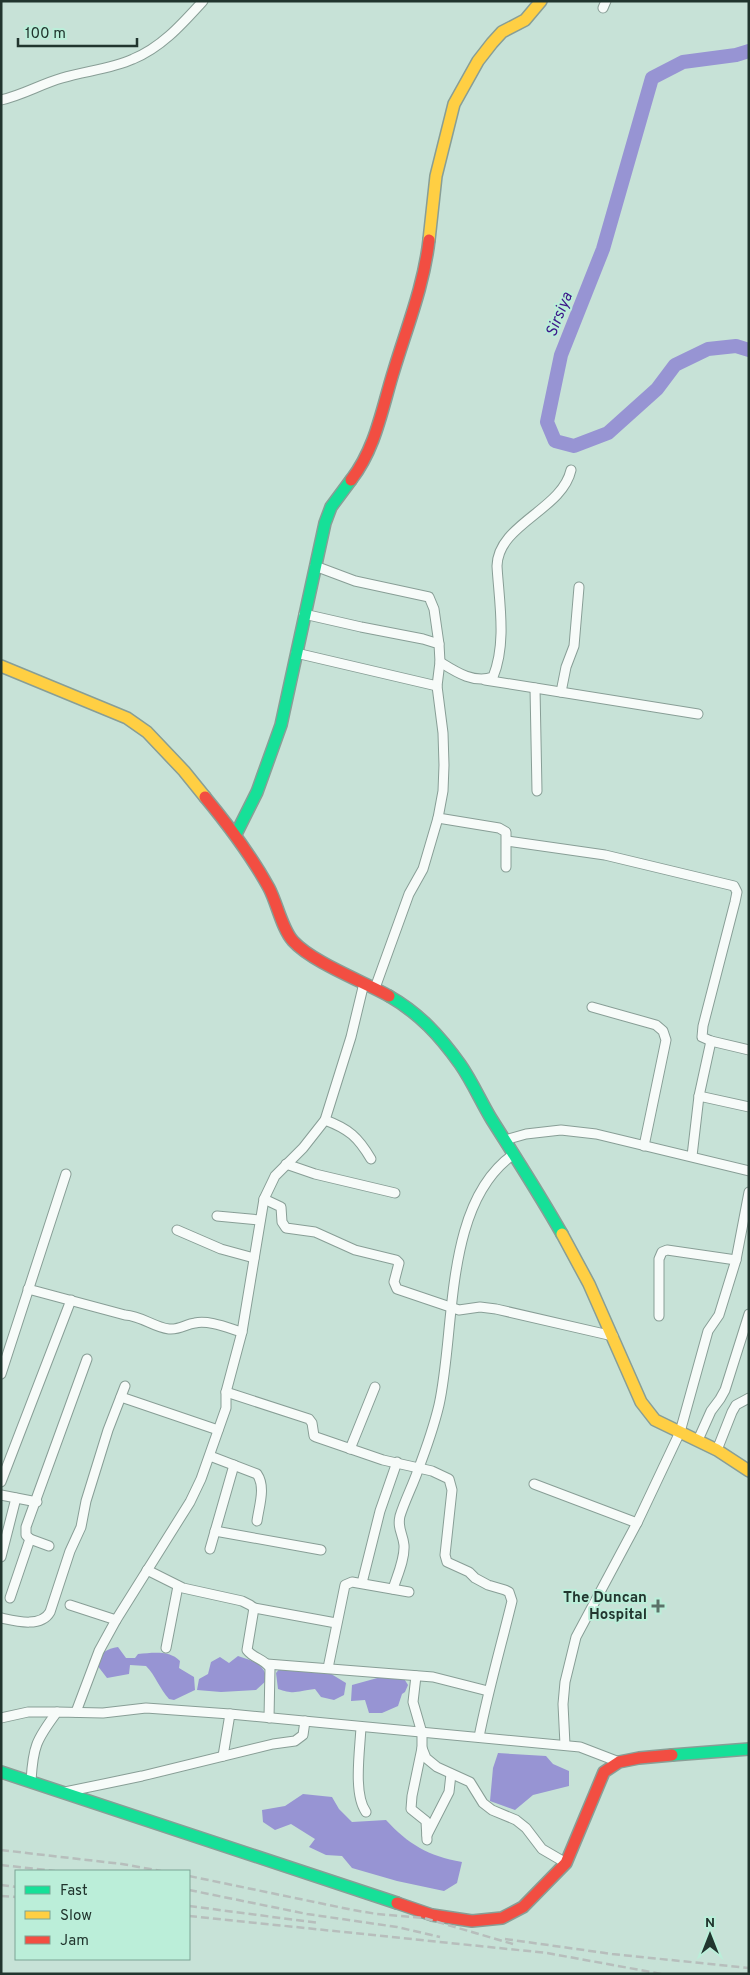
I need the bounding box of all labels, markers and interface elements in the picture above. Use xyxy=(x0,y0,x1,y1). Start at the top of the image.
scale bar xyxy=(18,15,136,47)
text: 100 m xyxy=(25,25,66,44)
water label: Sirsiya xyxy=(542,289,578,340)
place label: The Duncan Hospital xyxy=(563,1589,647,1625)
marker: The Duncan Hospital xyxy=(651,1599,665,1613)
legend xyxy=(15,1870,190,1960)
text: Fast xyxy=(60,1882,88,1901)
text: Slow xyxy=(60,1907,92,1926)
north arrow xyxy=(685,1910,735,1960)
text: N xyxy=(705,1915,715,1932)
text: Jam xyxy=(60,1932,89,1951)

